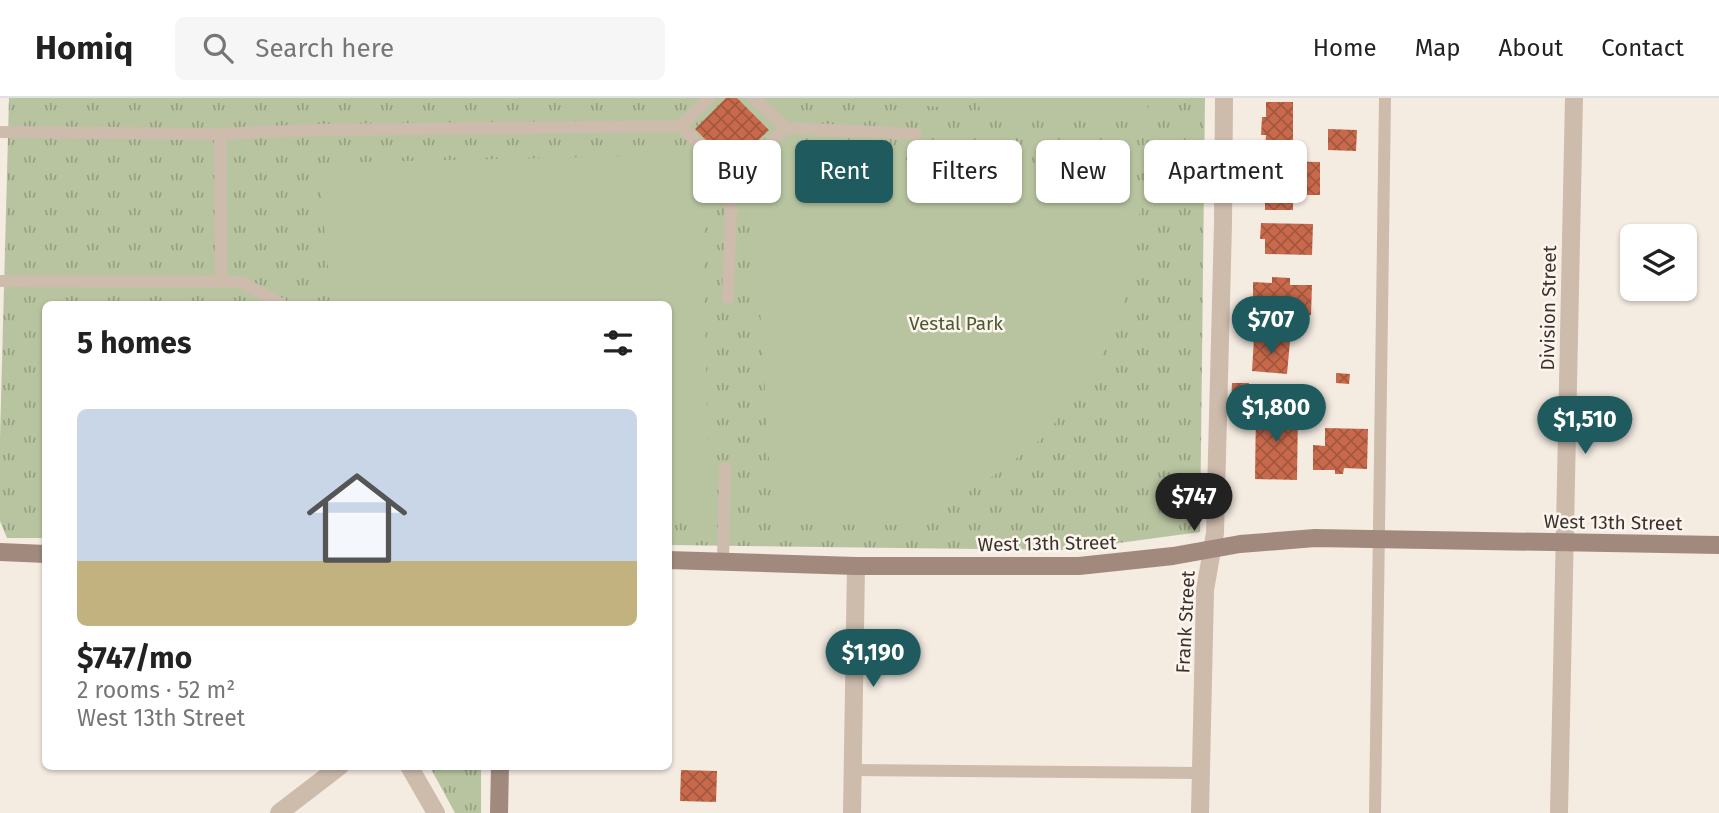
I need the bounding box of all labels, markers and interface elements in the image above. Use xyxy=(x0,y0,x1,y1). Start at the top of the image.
search box xyxy=(175,17,665,80)
text: Homiq xyxy=(35,28,133,68)
icon: search xyxy=(199,29,237,67)
text: Search here xyxy=(255,33,394,64)
text: Home xyxy=(1313,34,1377,62)
text: Map xyxy=(1415,34,1461,62)
text: About xyxy=(1499,34,1563,62)
text: Contact xyxy=(1601,34,1684,62)
chip: Buy xyxy=(693,140,781,203)
chip: Rent xyxy=(795,140,893,203)
chip: Filters xyxy=(907,140,1022,203)
chip: New xyxy=(1036,140,1130,203)
chip: Apartment xyxy=(1144,140,1307,203)
map controls xyxy=(1620,224,1697,301)
button: layers xyxy=(1620,224,1697,301)
street label: Division Street xyxy=(1536,245,1561,371)
pin: $707 xyxy=(1230,296,1312,356)
text: $707 xyxy=(1248,305,1294,333)
park label: Vestal Park xyxy=(909,312,1003,335)
icon: filters xyxy=(599,324,637,362)
text: 5 homes xyxy=(77,325,191,361)
pin: $1,800 xyxy=(1219,384,1333,444)
text: $1,800 xyxy=(1242,393,1310,421)
pin: $1,510 xyxy=(1528,396,1642,456)
text: $1,510 xyxy=(1553,405,1617,433)
icon: home xyxy=(294,455,420,581)
pin: $747 xyxy=(1153,474,1235,533)
text: $747 xyxy=(1171,482,1217,510)
street label: West 13th Street xyxy=(1543,510,1683,535)
street label: West 13th Street xyxy=(977,531,1117,556)
street label: Frank Street xyxy=(1171,570,1200,674)
pin: $1,190 xyxy=(816,630,930,689)
text: $1,190 xyxy=(842,638,904,666)
text: $747/mo xyxy=(77,640,192,676)
text: 2 rooms · 52 m² xyxy=(77,676,235,704)
text: West 13th Street xyxy=(77,704,245,732)

